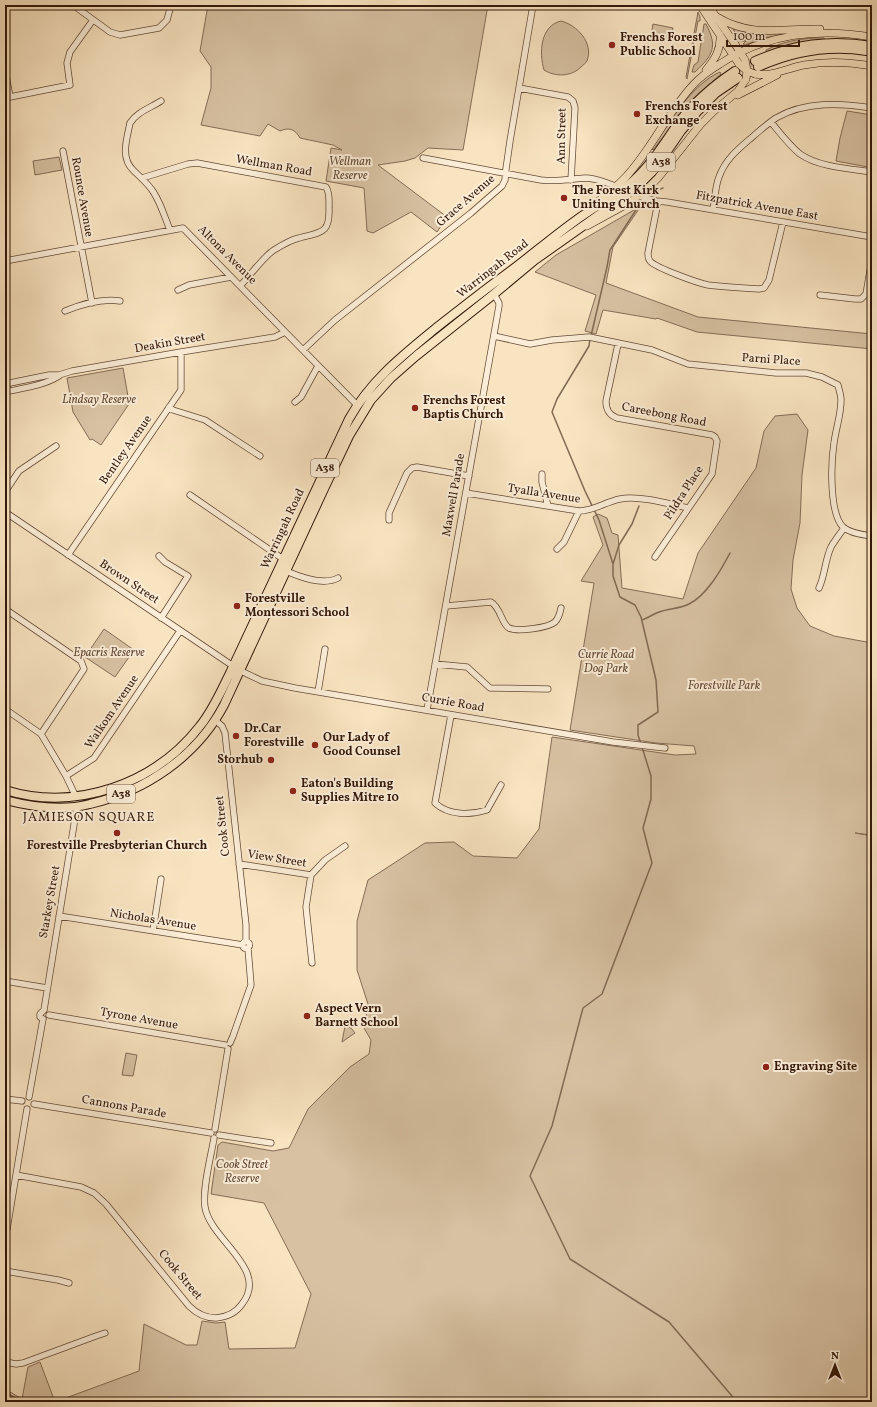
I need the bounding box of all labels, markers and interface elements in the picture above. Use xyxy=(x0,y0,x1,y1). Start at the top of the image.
scale bar xyxy=(727,22,799,48)
text: 100 m xyxy=(733,29,766,45)
place label: Frenchs Forest Public School xyxy=(620,30,703,60)
marker: Frenchs Forest Public School xyxy=(607,40,617,50)
place label: Frenchs Forest Exchange xyxy=(645,99,728,129)
street label: Ann Street xyxy=(554,108,570,164)
marker: Frenchs Forest Exchange xyxy=(632,109,642,119)
street label: Wellman Road xyxy=(235,151,314,181)
road number: A38 xyxy=(647,153,675,171)
park label: Wellman Reserve xyxy=(329,154,371,184)
street label: Rounce Avenue xyxy=(67,156,97,239)
street label: Grace Avenue xyxy=(433,171,499,231)
place label: The Forest Kirk Uniting Church xyxy=(572,183,660,213)
street label: Fitzpatrick Avenue East xyxy=(695,187,819,225)
marker: The Forest Kirk Uniting Church xyxy=(559,193,569,203)
street label: Altona Avenue xyxy=(194,222,260,288)
street label: Warringah Road xyxy=(454,236,532,302)
street label: Deakin Street xyxy=(133,329,207,357)
street label: Parni Place xyxy=(741,350,801,370)
park label: Lindsay Reserve xyxy=(62,392,137,408)
place label: Frenchs Forest Baptis Church xyxy=(423,393,506,423)
street label: Careebong Road xyxy=(620,399,708,431)
marker: Frenchs Forest Baptis Church xyxy=(410,403,420,413)
street label: Bentley Avenue xyxy=(96,412,156,488)
street label: Maxwell Parade xyxy=(439,452,469,538)
road number: A38 xyxy=(311,459,339,477)
street label: Pildra Place xyxy=(660,462,708,523)
street label: Tyalla Avenue xyxy=(506,480,582,508)
street label: Warringah Road xyxy=(257,486,309,572)
street label: Brown Street xyxy=(96,556,162,608)
place label: Forestville Montessori School xyxy=(245,591,349,621)
marker: Forestville Montessori School xyxy=(232,601,242,611)
park label: Epacris Reserve xyxy=(73,645,145,661)
park label: Currie Road Dog Park xyxy=(578,647,634,677)
street label: Walkom Avenue xyxy=(81,672,143,752)
park label: Forestville Park xyxy=(688,678,761,694)
street label: Currie Road xyxy=(420,690,486,716)
place label: Dr.Car Forestville xyxy=(244,721,304,751)
place label: Our Lady of Good Counsel xyxy=(323,730,401,760)
marker: Dr.Car Forestville xyxy=(231,731,241,741)
marker: Our Lady of Good Counsel xyxy=(310,740,320,750)
place label: Storhub xyxy=(217,752,263,768)
marker: Storhub xyxy=(266,755,276,765)
place label: Eaton's Building Supplies Mitre 10 xyxy=(301,776,399,806)
road number: A38 xyxy=(107,785,135,803)
marker: Eaton's Building Supplies Mitre 10 xyxy=(288,786,298,796)
street label: Cook Street xyxy=(212,795,234,857)
district label: JAMIESON SQUARE xyxy=(23,809,155,827)
marker: Forestville Presbyterian Church xyxy=(112,828,122,838)
place label: Forestville Presbyterian Church xyxy=(27,838,207,854)
street label: View Street xyxy=(246,846,308,872)
street label: Starkey Street xyxy=(36,864,64,940)
street label: Nicholas Avenue xyxy=(109,905,198,935)
place label: Aspect Vern Barnett School xyxy=(315,1001,398,1031)
street label: Tyrone Avenue xyxy=(99,1004,180,1034)
marker: Aspect Vern Barnett School xyxy=(302,1011,312,1021)
place label: Engraving Site xyxy=(774,1059,857,1075)
marker: Engraving Site xyxy=(761,1062,771,1072)
street label: Cannons Parade xyxy=(80,1092,168,1122)
park label: Cook Street Reserve xyxy=(216,1157,269,1187)
street label: Cook Street xyxy=(154,1247,206,1303)
north arrow xyxy=(815,1345,855,1385)
text: N xyxy=(831,1349,839,1364)

